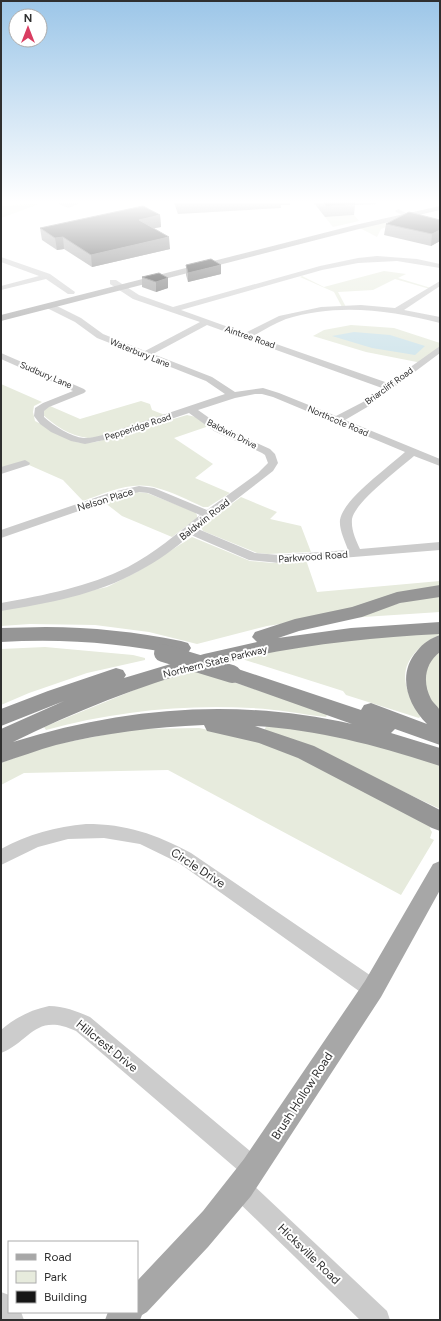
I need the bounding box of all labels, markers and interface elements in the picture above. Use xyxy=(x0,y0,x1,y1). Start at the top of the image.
north arrow xyxy=(8,8,48,48)
text: N xyxy=(24,12,32,25)
street label: Aintree Road xyxy=(224,323,277,350)
street label: Waterbury Lane xyxy=(109,336,172,370)
street label: Sudbury Lane xyxy=(19,359,74,390)
street label: Briarcliff Road xyxy=(362,364,415,407)
street label: Northcote Road xyxy=(306,403,370,438)
street label: Pepperidge Road xyxy=(103,411,172,442)
street label: Baldwin Drive xyxy=(205,416,259,451)
street label: Nelson Place xyxy=(76,485,135,514)
street label: Baldwin Road xyxy=(176,496,232,543)
street label: Parkwood Road xyxy=(278,548,348,565)
street label: Northern State Parkway xyxy=(162,642,269,681)
street label: Circle Drive xyxy=(168,845,228,891)
street label: Hillcrest Drive xyxy=(73,1017,141,1075)
street label: Brush Hollow Road xyxy=(269,1050,335,1142)
street label: Hicksville Road xyxy=(275,1221,343,1287)
legend xyxy=(8,1241,138,1313)
text: Road xyxy=(44,1250,72,1264)
text: Park xyxy=(44,1270,67,1284)
text: Building xyxy=(44,1290,87,1304)

